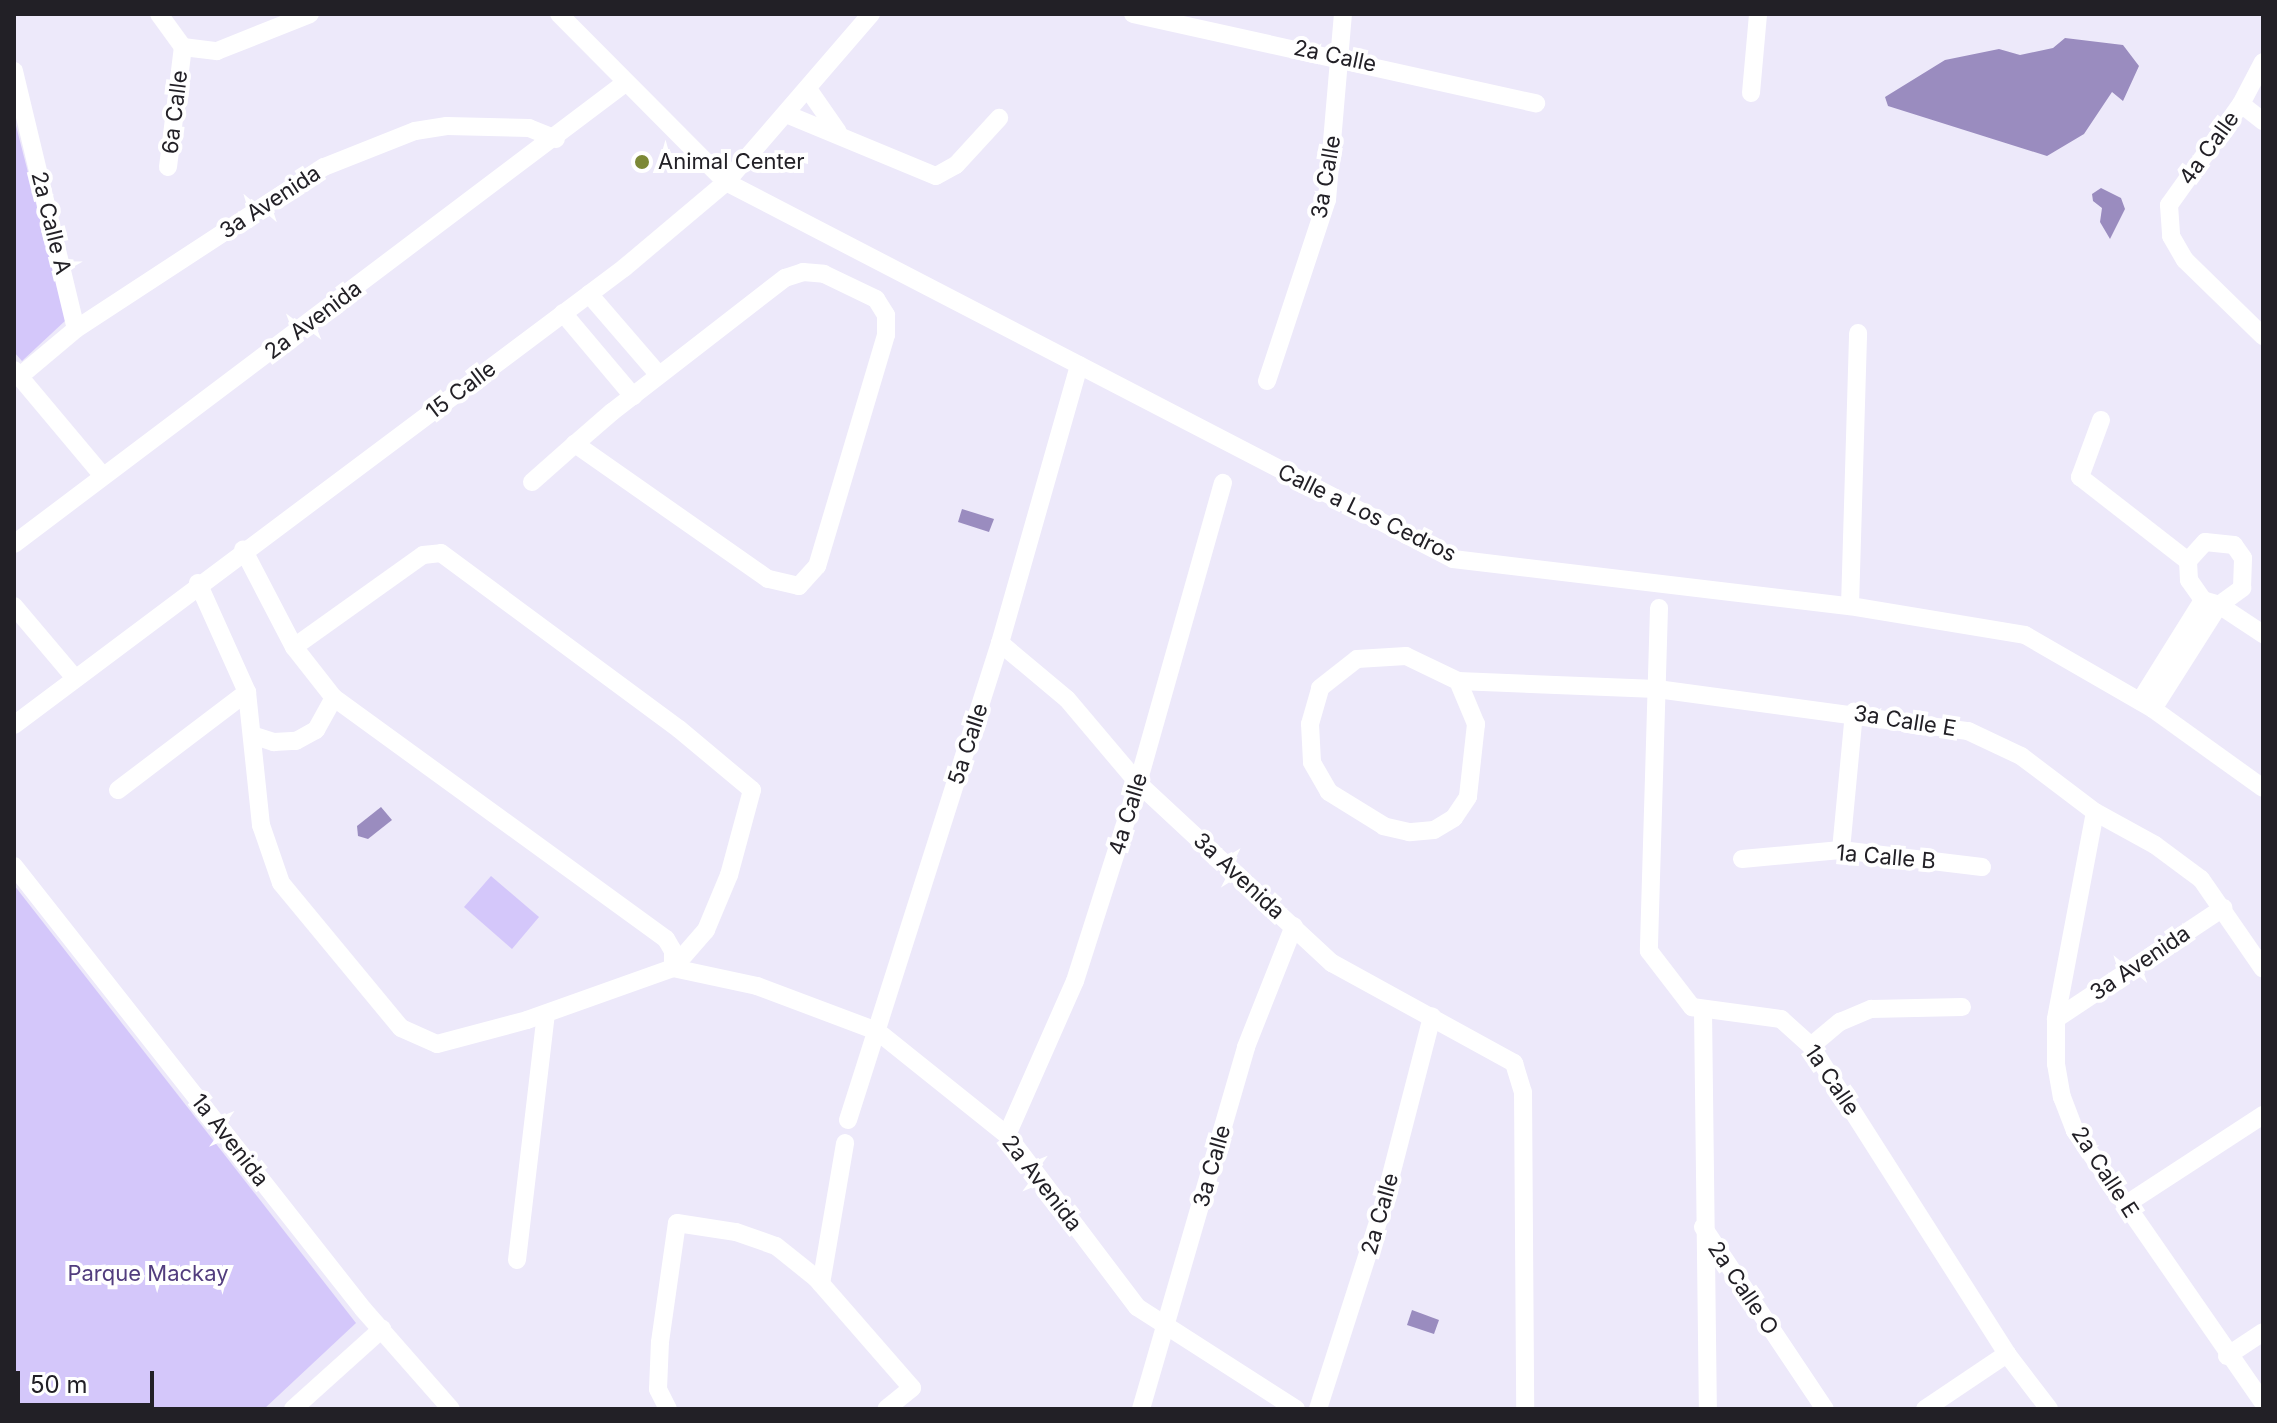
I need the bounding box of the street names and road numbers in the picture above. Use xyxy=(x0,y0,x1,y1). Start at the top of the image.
street label: 2a Calle xyxy=(1291,34,1379,78)
street label: 6a Calle xyxy=(157,69,193,155)
street label: 4a Calle xyxy=(2173,106,2245,190)
street label: 3a Calle xyxy=(1306,133,1346,221)
street label: 3a Avenida xyxy=(215,160,325,244)
street label: 2a Calle A xyxy=(25,169,77,277)
street label: 2a Avenida xyxy=(259,275,367,365)
street label: 15 Calle xyxy=(421,355,501,425)
street label: Calle a Los Cedros xyxy=(1274,458,1460,568)
street label: 5a Calle xyxy=(942,700,994,788)
street label: 3a Calle E xyxy=(1852,700,1958,742)
street label: 4a Calle xyxy=(1103,770,1153,858)
street label: 3a Avenida xyxy=(1188,827,1290,925)
street label: 1a Calle B xyxy=(1835,839,1937,875)
street label: 3a Avenida xyxy=(2085,920,2195,1006)
street label: 1a Calle xyxy=(1799,1040,1865,1120)
street label: 1a Avenida xyxy=(186,1088,274,1192)
street label: 3a Calle xyxy=(1188,1122,1236,1210)
street label: 2a Calle E xyxy=(2066,1122,2144,1222)
street label: 2a Avenida xyxy=(996,1130,1088,1236)
street label: 2a Calle xyxy=(1356,1170,1404,1258)
street label: 2a Calle O xyxy=(1702,1236,1784,1340)

